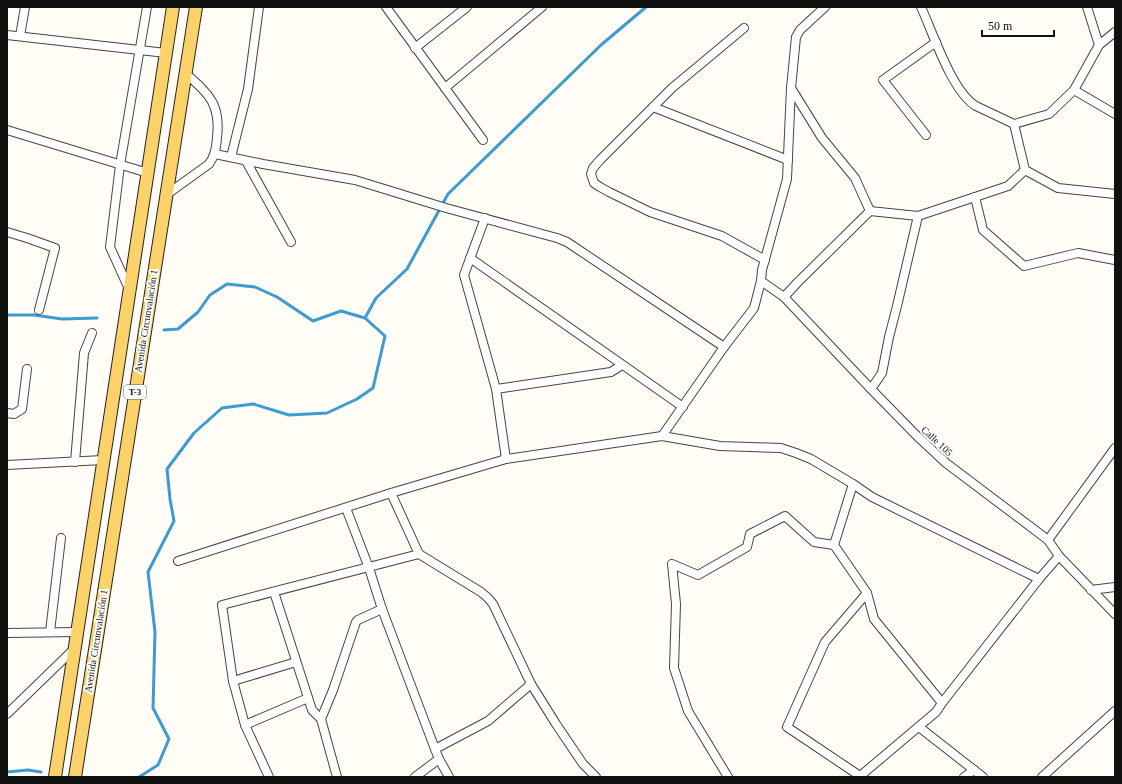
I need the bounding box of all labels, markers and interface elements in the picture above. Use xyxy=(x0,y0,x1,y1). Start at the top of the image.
scale bar xyxy=(982,12,1054,38)
text: 50 m xyxy=(988,19,1013,33)
street label: Avenida Circunvalación 1 xyxy=(132,269,160,373)
road number: T-3 xyxy=(124,385,146,399)
street label: Calle 105 xyxy=(919,424,955,458)
street label: Avenida Circunvalación 1 xyxy=(82,589,110,693)

